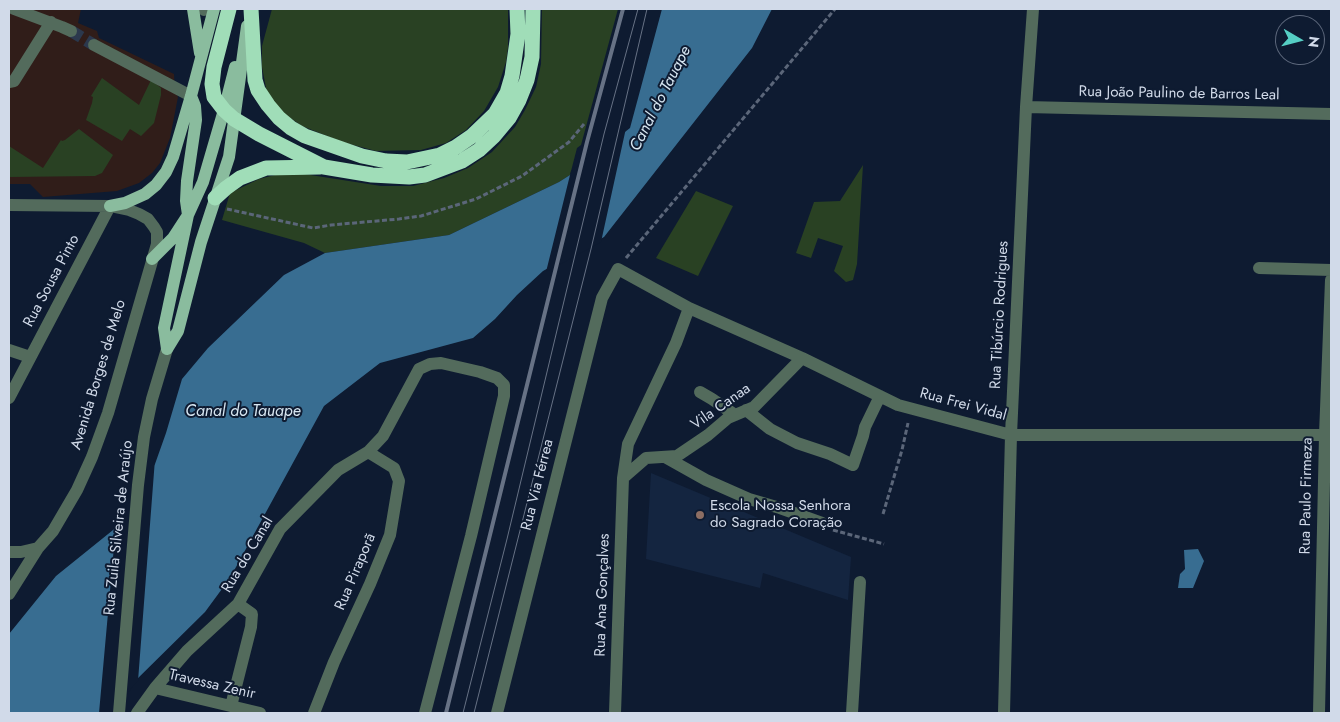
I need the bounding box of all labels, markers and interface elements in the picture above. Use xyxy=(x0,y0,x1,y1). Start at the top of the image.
north arrow xyxy=(1275,15,1325,65)
text: N xyxy=(1303,35,1325,49)
water label: Canal do Tauape xyxy=(626,43,696,155)
street label: Rua João Paulino de Barros Leal xyxy=(1078,83,1280,105)
street label: Rua Sousa Pinto xyxy=(20,232,84,330)
street label: Rua Tibúrcio Rodrigues xyxy=(987,240,1013,390)
street label: Avenida Borges de Melo xyxy=(68,298,130,452)
street label: Vila Canaa xyxy=(688,380,754,434)
street label: Rua Frei Vidal xyxy=(918,385,1008,425)
water label: Canal do Tauape xyxy=(185,402,301,422)
street label: Rua Paulo Firmeza xyxy=(1297,437,1317,555)
street label: Rua Via Férrea xyxy=(518,438,558,532)
street label: Rua Zuila Silveira de Araújo xyxy=(101,440,137,616)
place label: Escola Nossa Senhora do Sagrado Coração xyxy=(710,497,851,532)
marker: Escola Nossa Senhora do Sagrado Coração xyxy=(694,509,706,521)
street label: Rua do Canal xyxy=(218,514,278,596)
street label: Rua Piraporã xyxy=(332,531,380,613)
street label: Rua Ana Gonçalves xyxy=(592,533,614,657)
street label: Travessa Zenir xyxy=(167,666,257,704)

